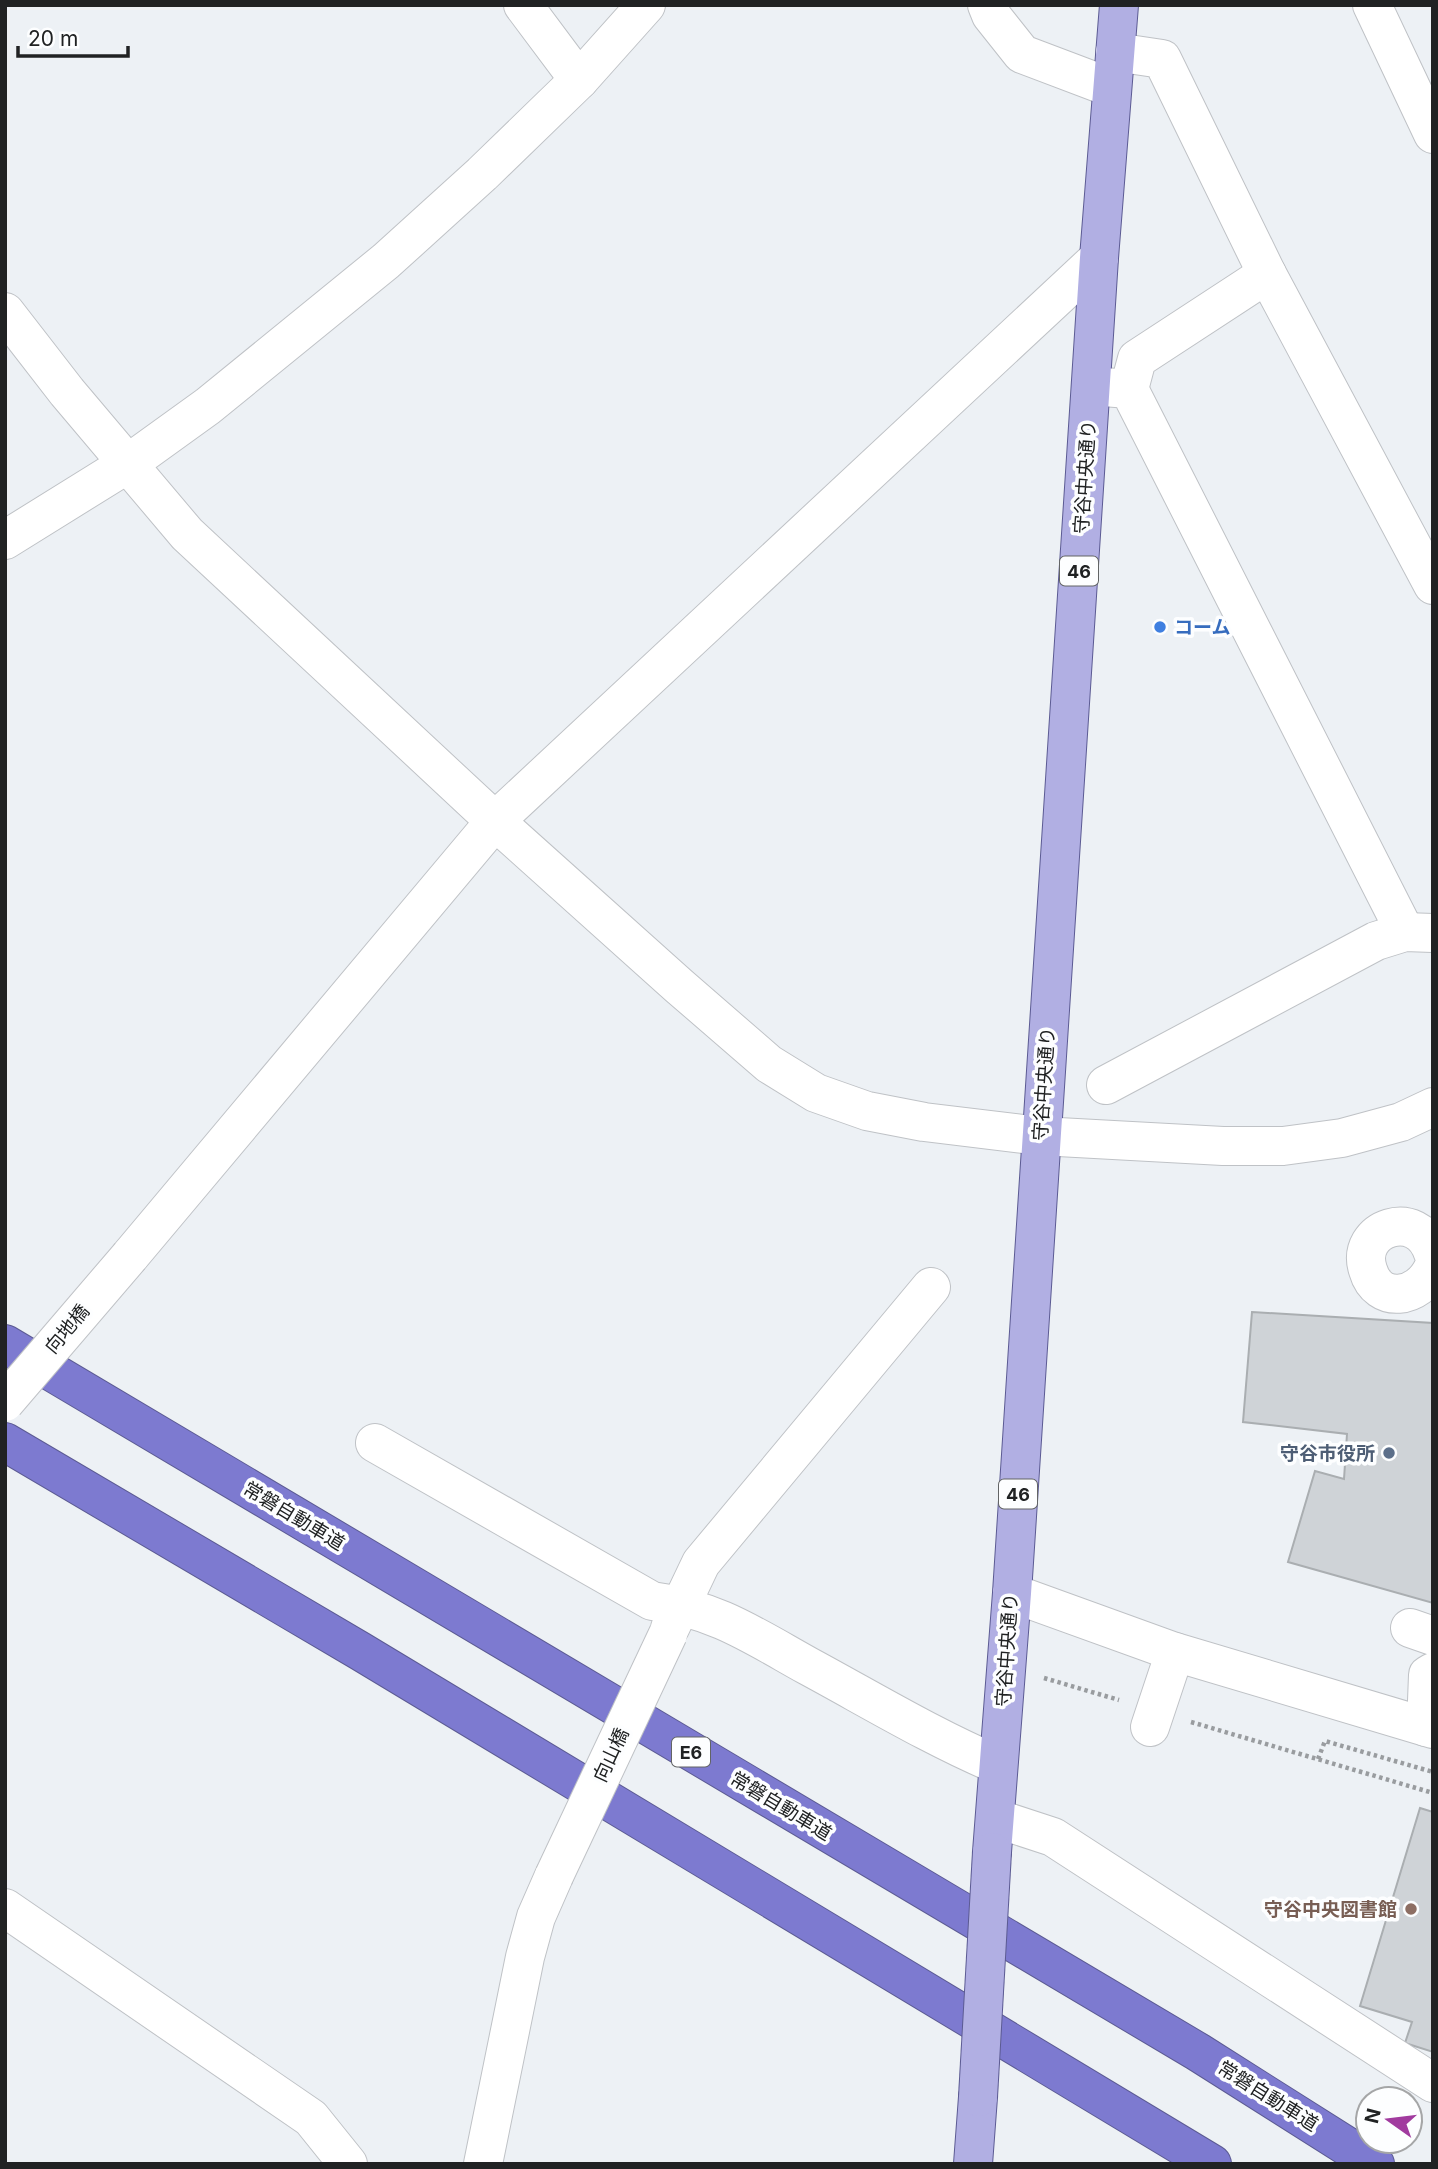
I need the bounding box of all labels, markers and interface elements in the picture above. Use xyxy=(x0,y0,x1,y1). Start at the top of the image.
scale bar xyxy=(18,14,128,58)
text: 20 m xyxy=(28,26,78,51)
street label: 守谷中央通り xyxy=(1070,419,1100,535)
road number: 46 xyxy=(1060,556,1098,586)
place label: コーム xyxy=(1174,616,1230,639)
marker: コーム xyxy=(1152,619,1168,635)
street label: 守谷中央通り xyxy=(1029,1026,1059,1142)
street label: 向地橋 xyxy=(40,1300,94,1358)
place label: 守谷市役所 xyxy=(1280,1442,1375,1465)
marker: 守谷市役所 xyxy=(1381,1445,1397,1461)
street label: 常磐自動車道 xyxy=(239,1477,349,1555)
road number: 46 xyxy=(999,1479,1037,1508)
street label: 守谷中央通り xyxy=(992,1592,1022,1708)
street label: 向山橋 xyxy=(589,1724,633,1786)
road number: E6 xyxy=(672,1737,710,1766)
street label: 常磐自動車道 xyxy=(726,1767,836,1845)
place label: 守谷中央図書館 xyxy=(1264,1898,1397,1921)
marker: 守谷中央図書館 xyxy=(1403,1901,1419,1917)
street label: 常磐自動車道 xyxy=(1214,2056,1322,2136)
north arrow xyxy=(1354,2085,1424,2155)
text: N xyxy=(1360,2106,1386,2126)

